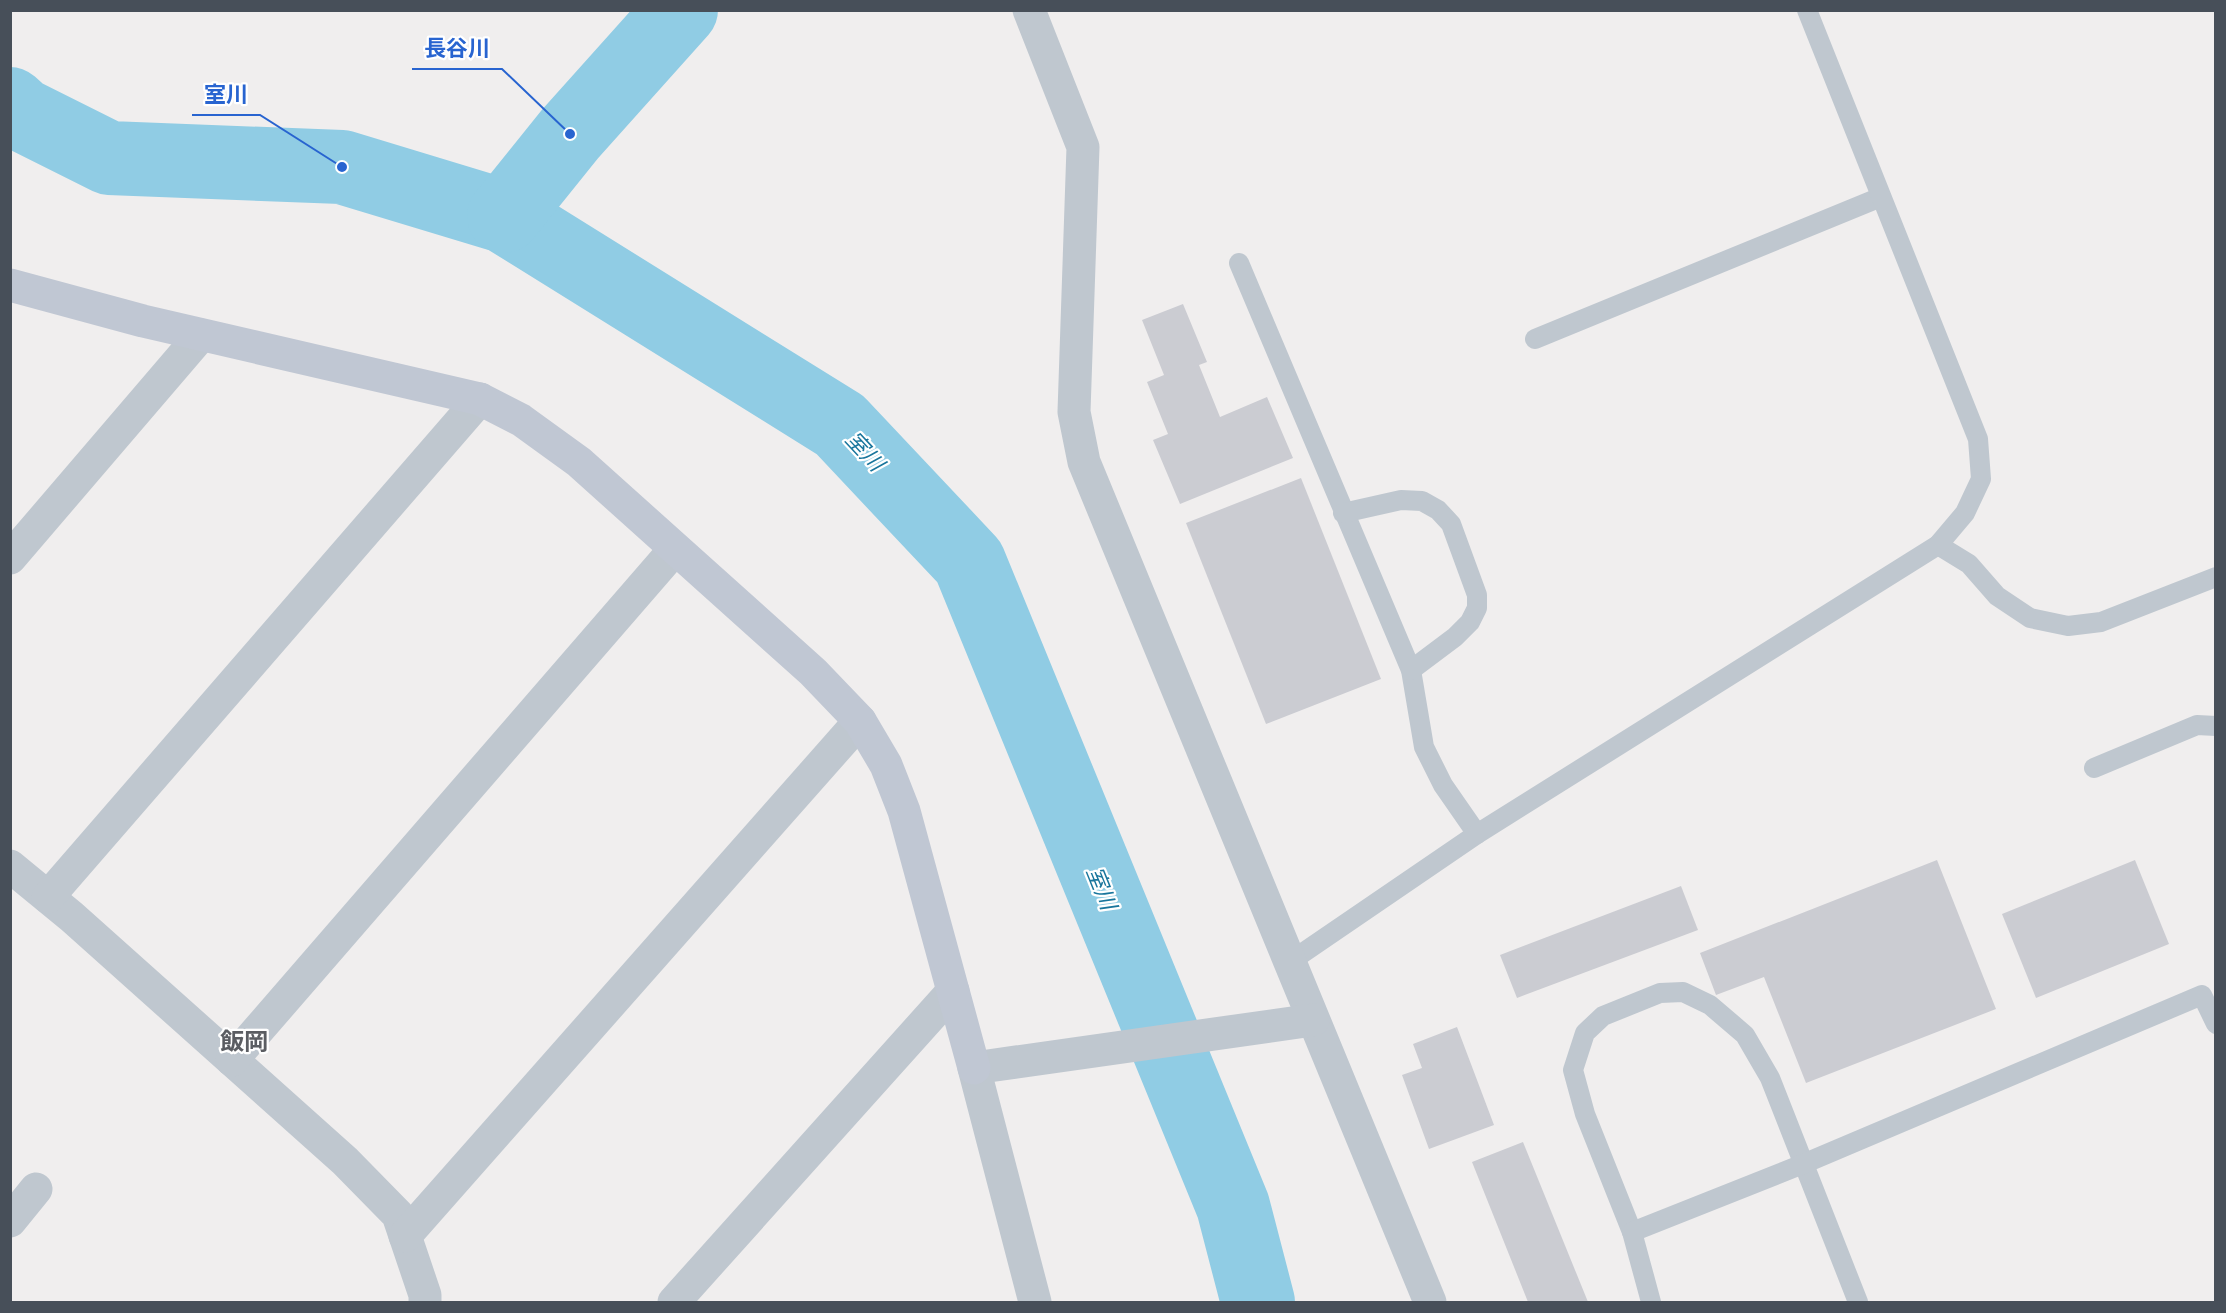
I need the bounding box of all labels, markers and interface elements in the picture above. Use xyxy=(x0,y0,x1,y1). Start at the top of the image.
callout: 長谷川 xyxy=(412,29,502,69)
text: 長谷川 xyxy=(424,32,490,62)
callout: 室川 xyxy=(192,75,260,115)
text: 室川 xyxy=(204,78,248,108)
water label: 室川 xyxy=(840,424,893,478)
water label: 室川 xyxy=(1081,862,1126,915)
district label: 飯岡 xyxy=(220,1024,268,1057)

